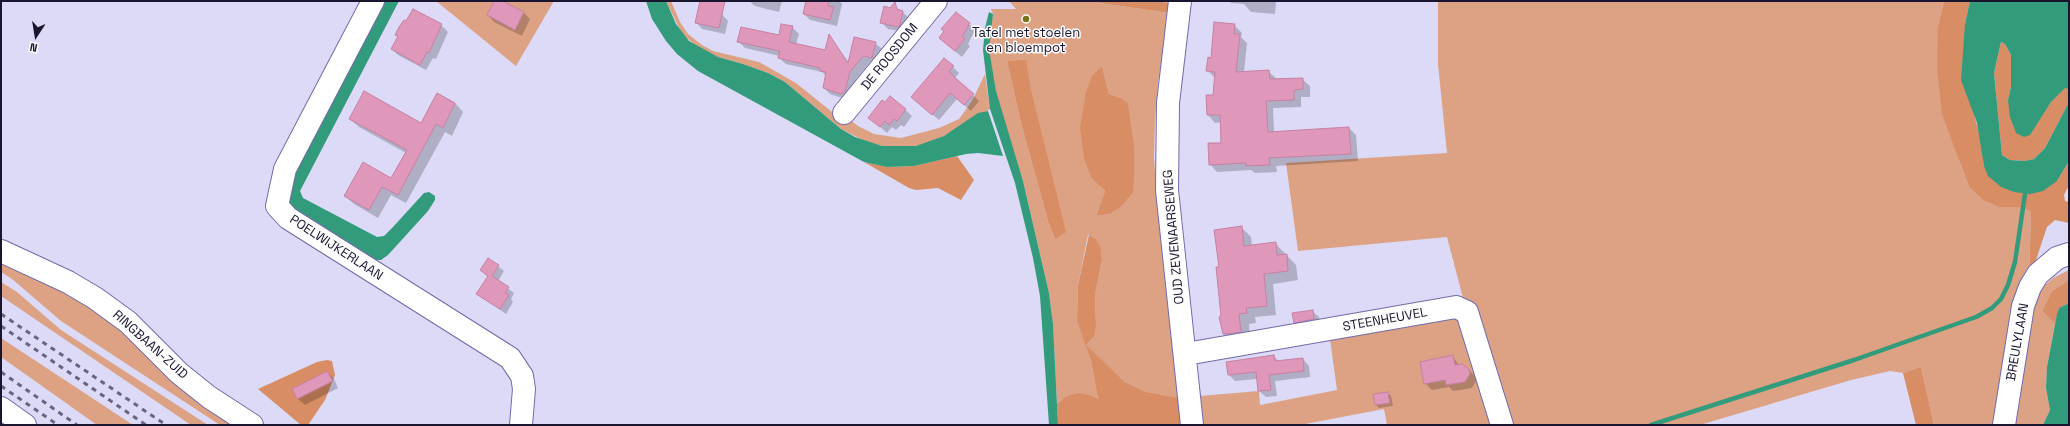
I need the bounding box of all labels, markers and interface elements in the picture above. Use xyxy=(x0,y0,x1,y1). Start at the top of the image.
marker: Tafel met stoelen en bloempot xyxy=(1021,14,1031,24)
north arrow xyxy=(16,16,56,56)
street label: DE ROOSDOM xyxy=(858,20,922,94)
place label: Tafel met stoelen en bloempot xyxy=(972,25,1080,56)
text: N xyxy=(28,40,39,55)
street label: OUD ZEVENAARSEWEG xyxy=(1160,169,1188,305)
street label: POELWIJKERLAAN xyxy=(286,212,386,284)
street label: BREULYLAAN xyxy=(2004,302,2032,382)
street label: STEENHEUVEL xyxy=(1342,305,1428,335)
street label: RINGBAAN-ZUID xyxy=(109,307,191,383)

